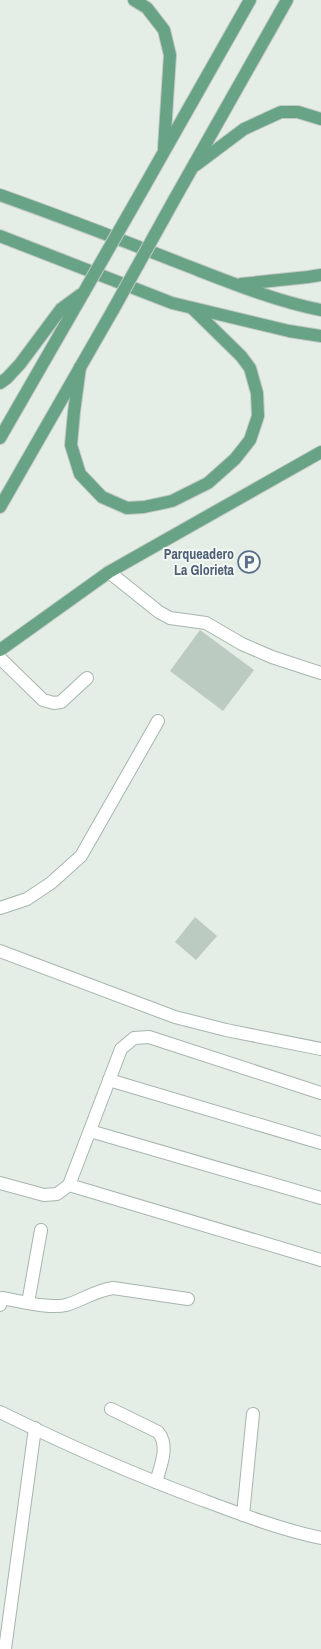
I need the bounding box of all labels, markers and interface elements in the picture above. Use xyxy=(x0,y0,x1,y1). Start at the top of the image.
place label: Parqueadero La Glorieta xyxy=(164,545,235,579)
parking icon: Parqueadero La Glorieta xyxy=(236,549,262,575)

